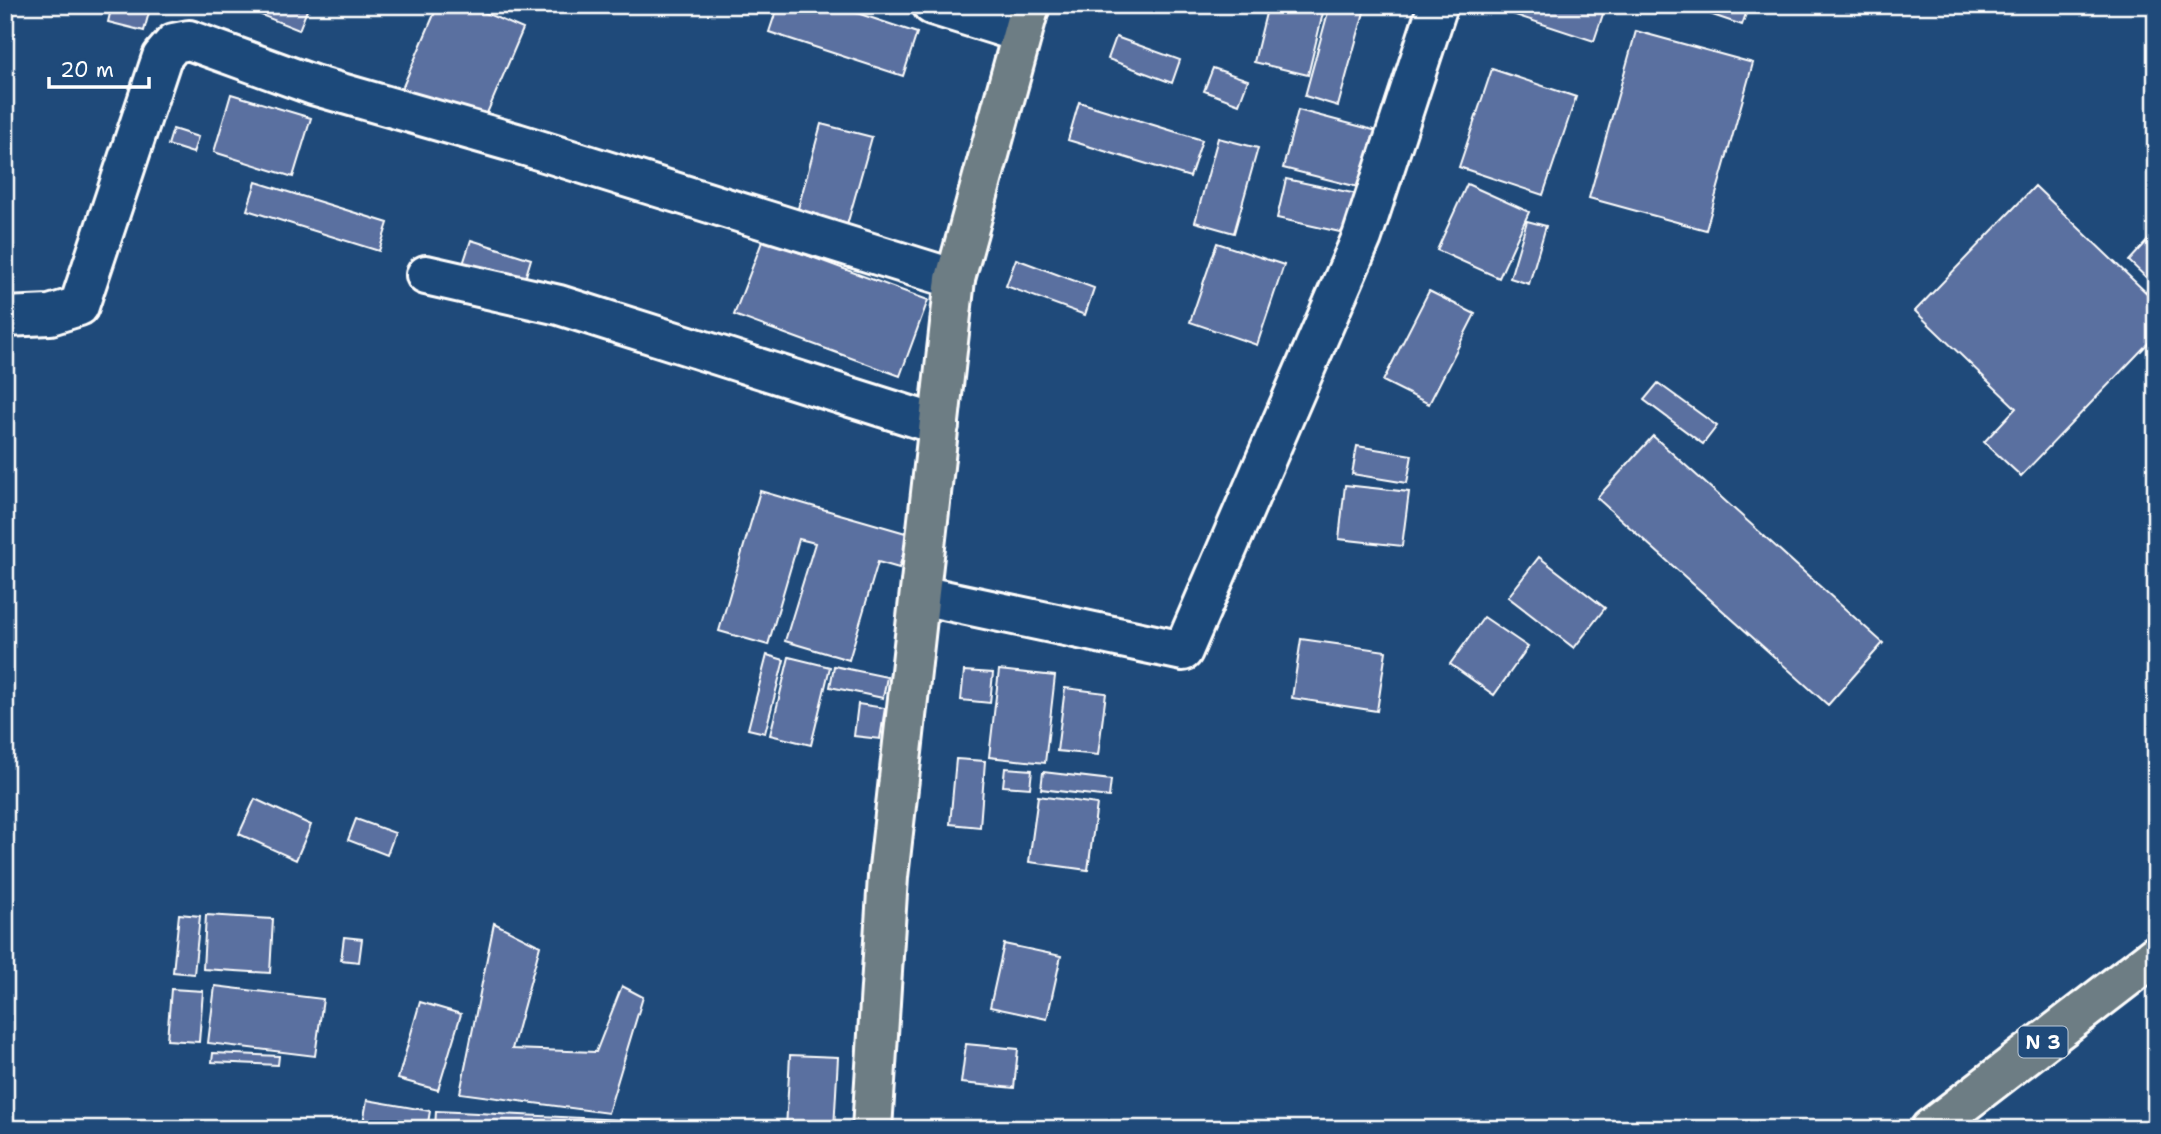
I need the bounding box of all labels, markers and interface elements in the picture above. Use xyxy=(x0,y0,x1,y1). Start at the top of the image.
scale bar xyxy=(49,46,149,90)
text: 20 m xyxy=(60,56,114,84)
road number: N 3 xyxy=(2018,1026,2068,1058)

